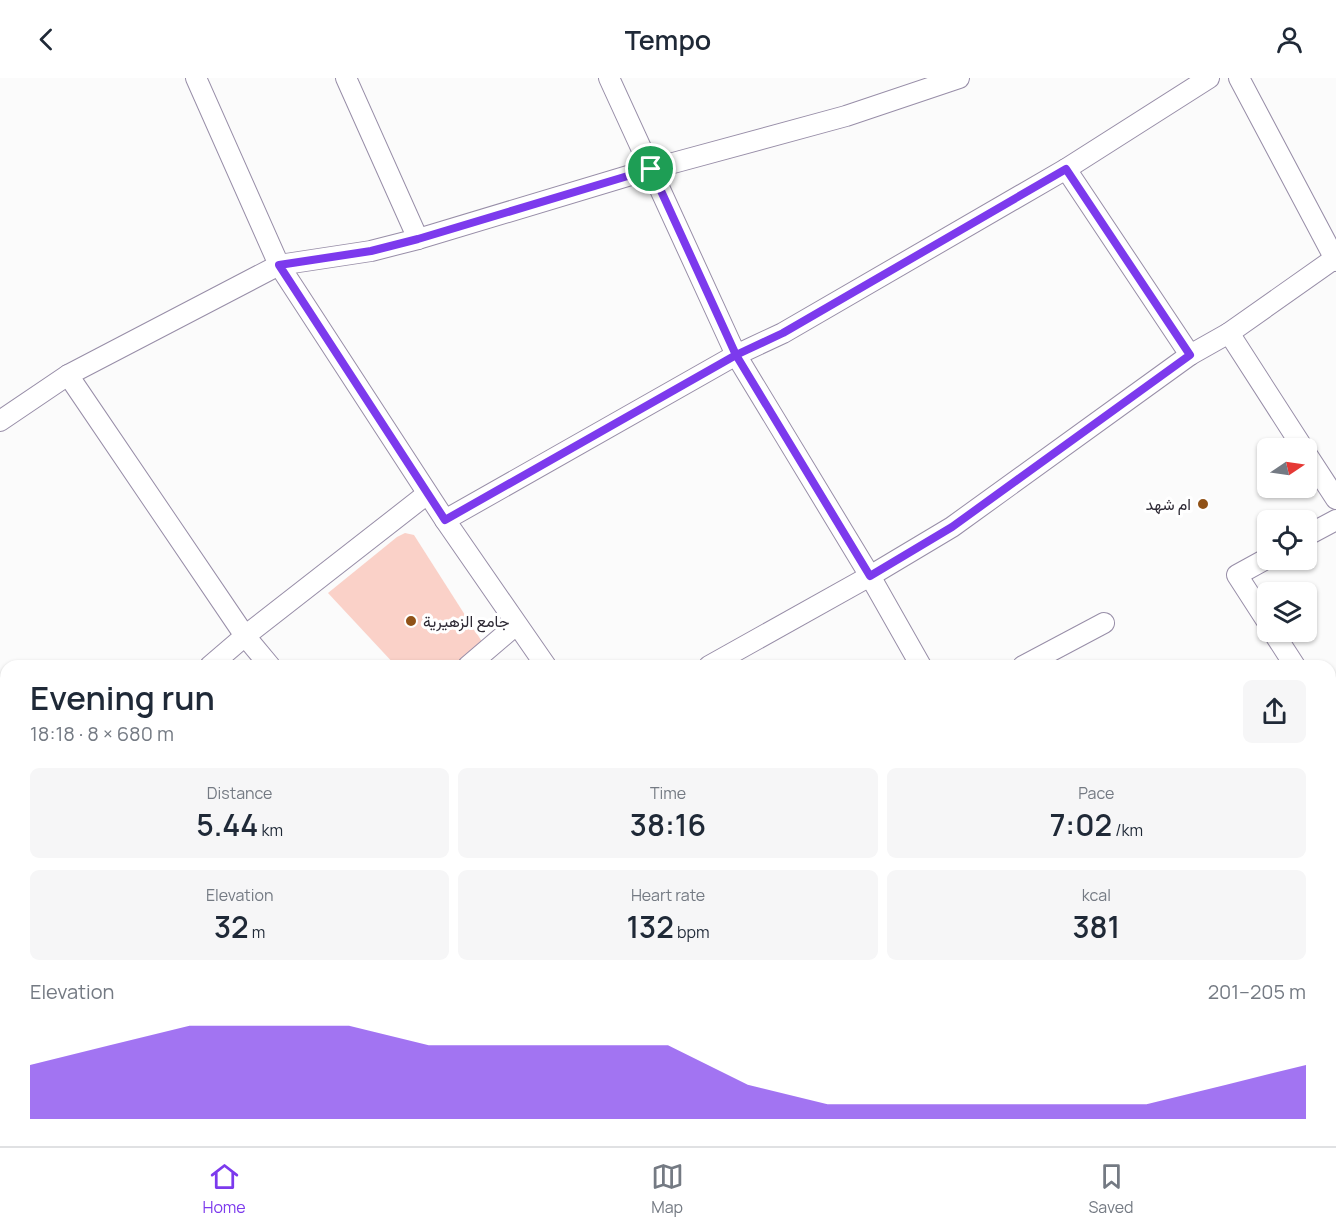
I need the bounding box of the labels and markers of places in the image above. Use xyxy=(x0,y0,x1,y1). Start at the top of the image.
pin xyxy=(625,143,676,194)
place label: ام شهد xyxy=(1145,493,1191,515)
marker: ام شهد xyxy=(1196,497,1210,511)
place label: جامع الزهيرية xyxy=(423,610,510,633)
marker: جامع الزهيرية xyxy=(404,614,418,628)

